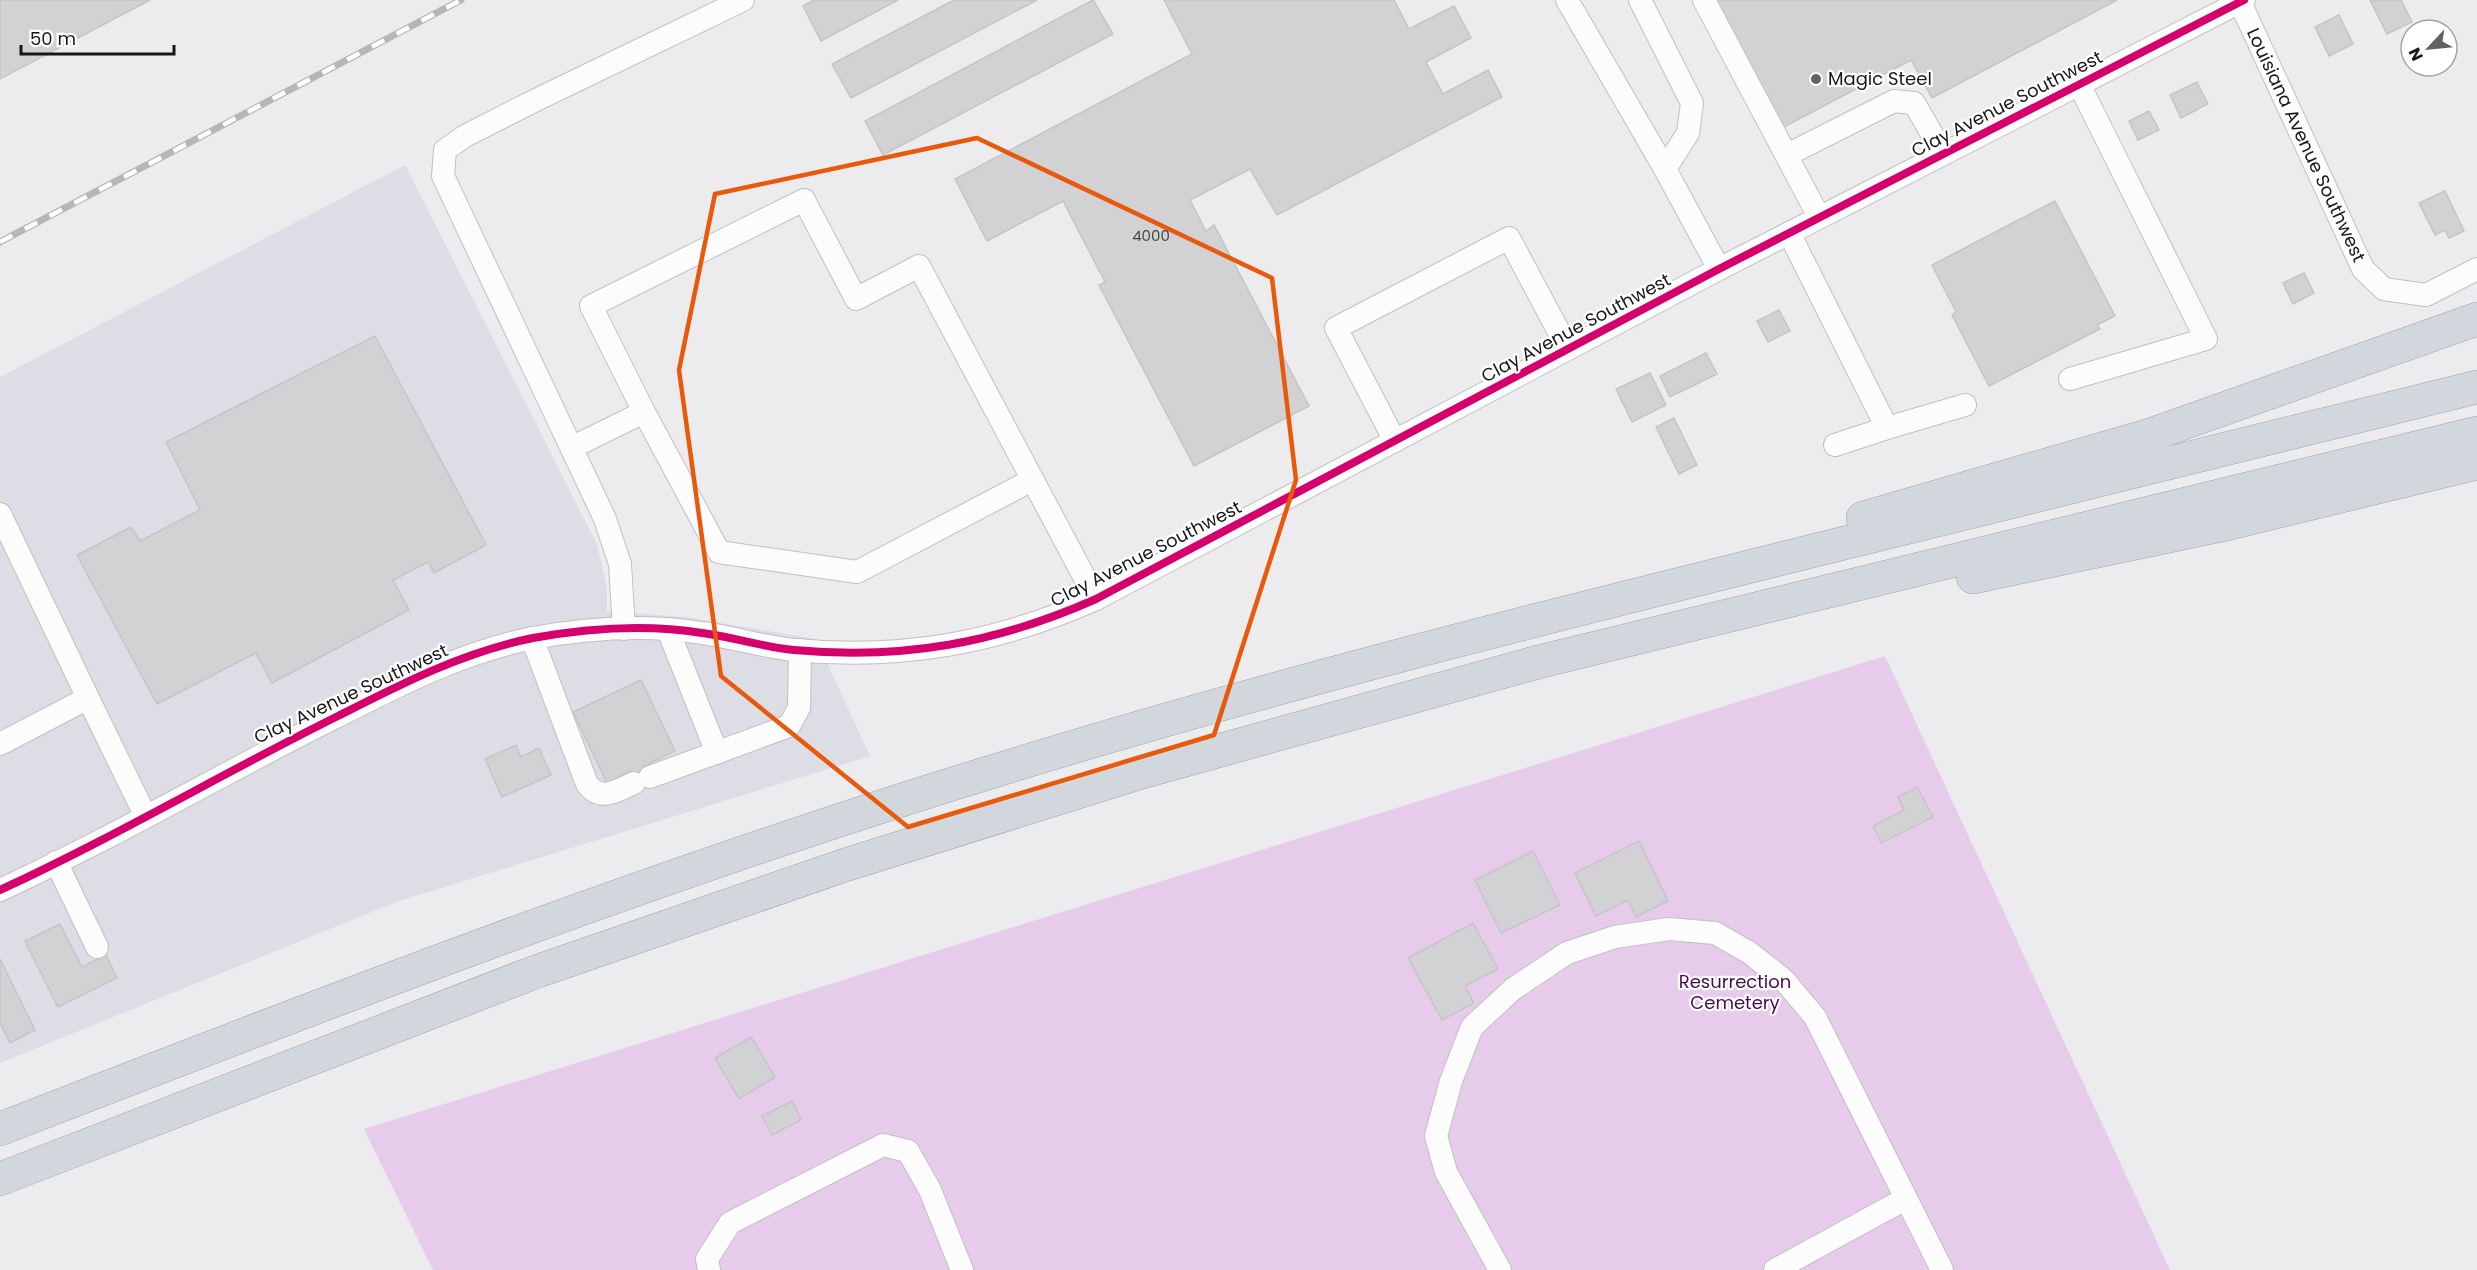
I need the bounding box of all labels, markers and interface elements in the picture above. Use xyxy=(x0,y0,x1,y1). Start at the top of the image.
scale bar xyxy=(21,18,174,56)
north arrow xyxy=(2399,18,2459,78)
street label: Louisiana Avenue Southwest xyxy=(2241,24,2372,266)
text: 50 m xyxy=(30,26,76,51)
street label: Clay Avenue Southwest xyxy=(1907,44,2107,163)
text: N xyxy=(2403,44,2429,65)
place label: Magic Steel xyxy=(1828,66,1932,91)
marker: Magic Steel xyxy=(1809,72,1823,86)
house number: 4000 xyxy=(1132,225,1170,246)
street label: Clay Avenue Southwest xyxy=(1477,267,1675,388)
street label: Clay Avenue Southwest xyxy=(1046,494,1246,613)
street label: Clay Avenue Southwest xyxy=(250,638,452,750)
park label: Resurrection Cemetery xyxy=(1679,969,1791,1015)

